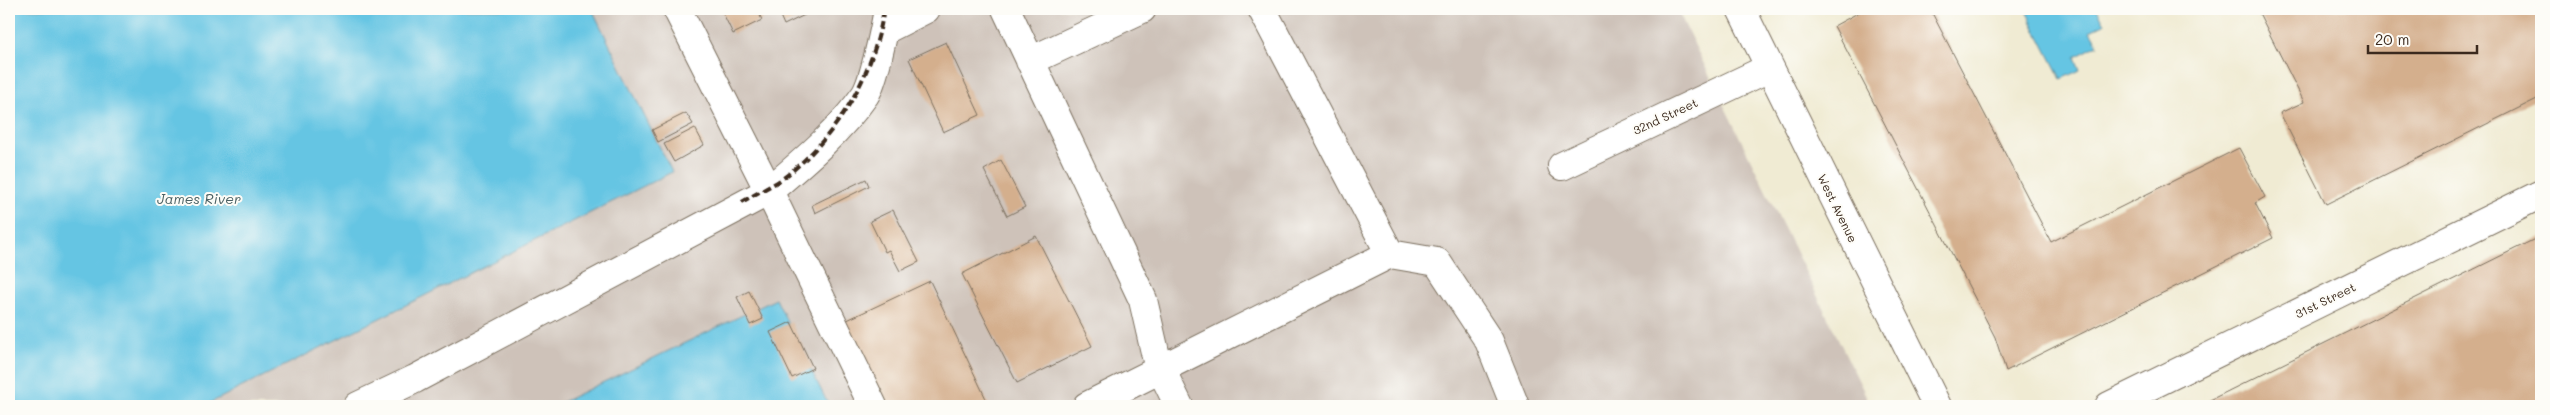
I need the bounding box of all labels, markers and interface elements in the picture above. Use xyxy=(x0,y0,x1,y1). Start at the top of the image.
scale bar xyxy=(2368,22,2476,54)
text: 20 m xyxy=(2375,29,2409,49)
street label: 32nd Street xyxy=(1630,94,1700,138)
street label: West Avenue xyxy=(1814,171,1862,245)
water label: James River xyxy=(157,189,241,208)
street label: 31st Street xyxy=(2292,278,2358,322)

